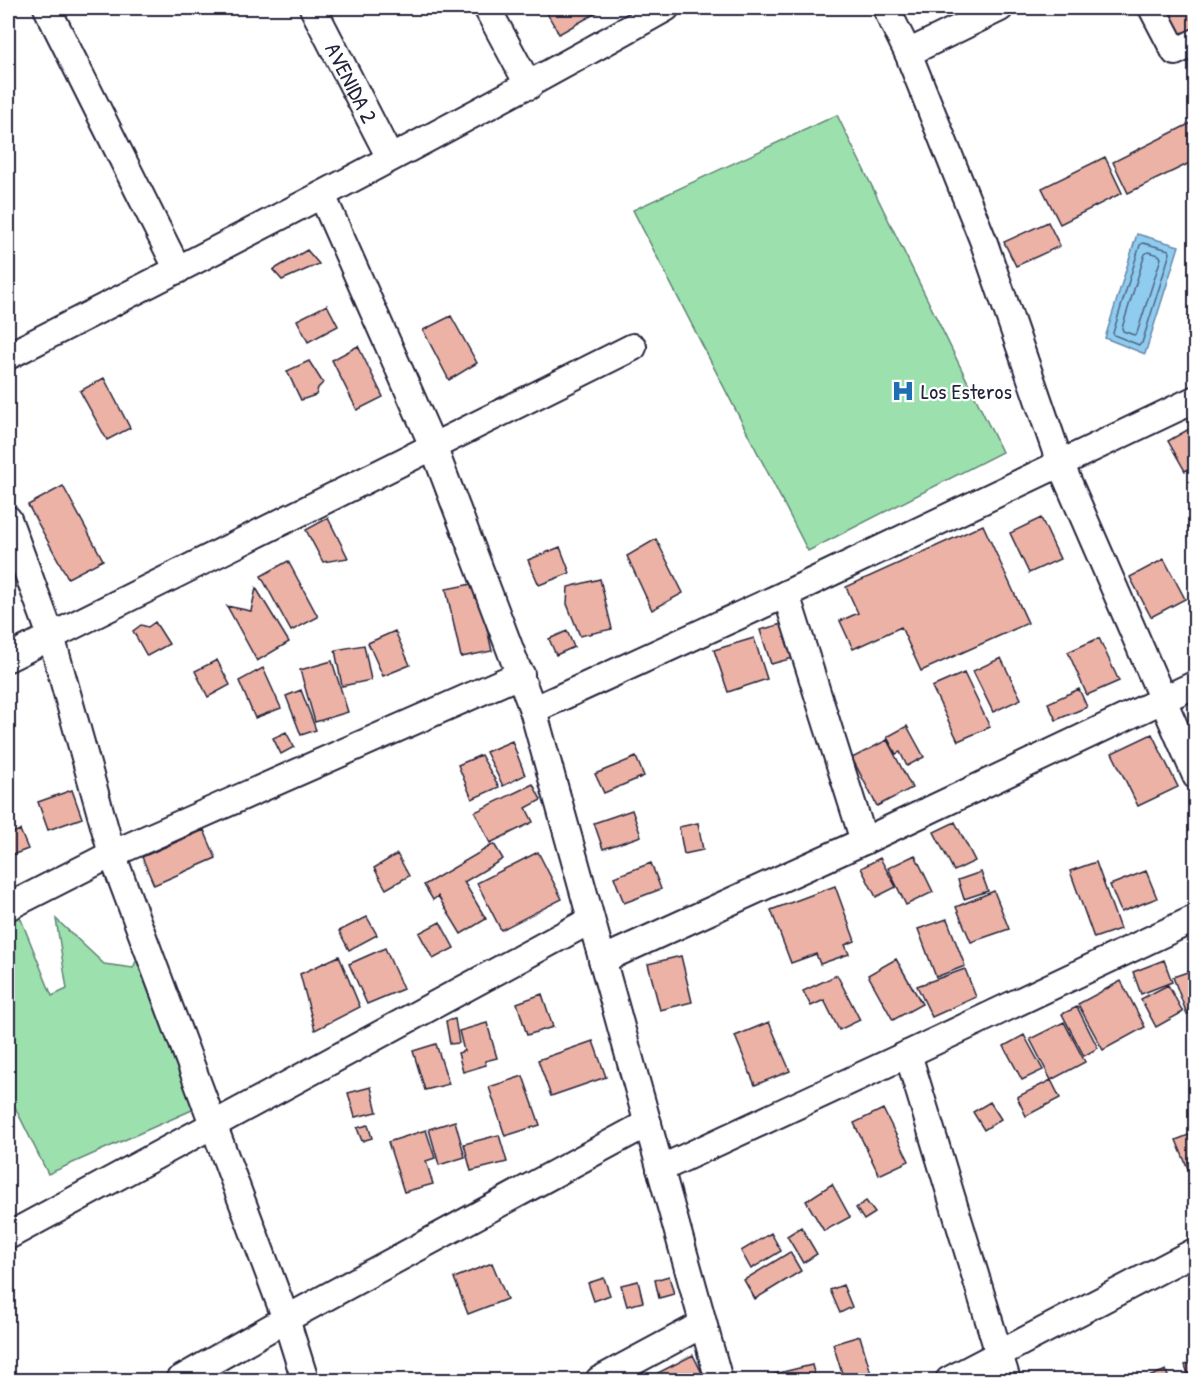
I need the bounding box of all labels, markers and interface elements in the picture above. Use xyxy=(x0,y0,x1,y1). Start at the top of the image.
street label: AVENIDA 2 xyxy=(318,37,385,129)
place label: Los Esteros xyxy=(921,376,1012,406)
hospital icon: Los Esteros xyxy=(890,378,916,404)

